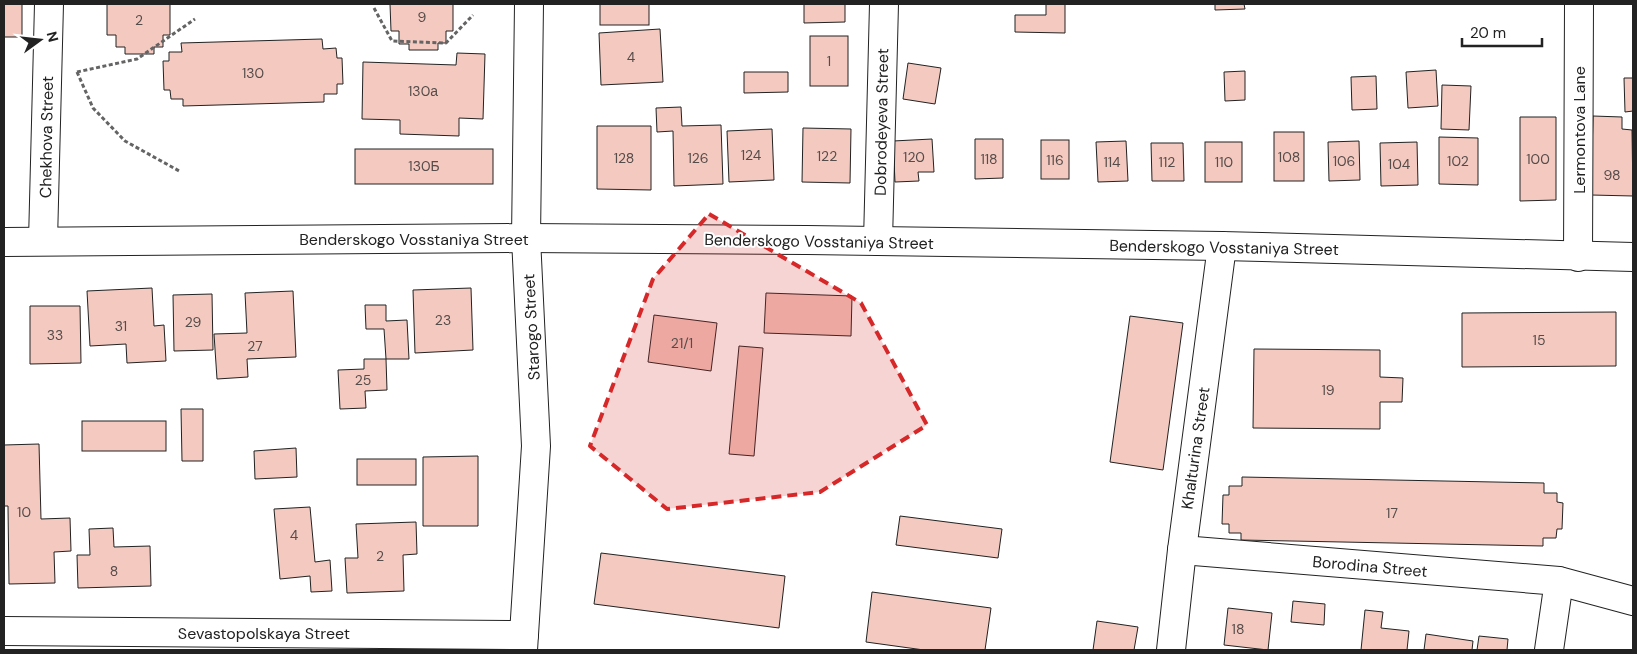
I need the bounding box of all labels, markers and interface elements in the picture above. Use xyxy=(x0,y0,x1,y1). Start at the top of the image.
house number: 9 xyxy=(418,8,427,26)
house number: 2 xyxy=(135,11,143,29)
north arrow xyxy=(15,15,65,65)
scale bar xyxy=(1462,15,1542,47)
text: 20 m xyxy=(1470,23,1506,43)
text: N xyxy=(43,29,63,44)
house number: 4 xyxy=(627,48,636,66)
street label: Dobrodeyeva Street xyxy=(870,48,893,196)
house number: 1 xyxy=(827,52,831,70)
house number: 130 xyxy=(242,64,264,82)
street label: Lermontova Lane xyxy=(1569,66,1590,194)
street label: Chekhova Street xyxy=(35,76,58,198)
house number: 130а xyxy=(408,82,438,100)
house number: 124 xyxy=(741,146,762,164)
house number: 122 xyxy=(817,147,837,165)
house number: 120 xyxy=(903,148,925,166)
house number: 108 xyxy=(1278,148,1300,166)
house number: 128 xyxy=(614,149,634,167)
house number: 126 xyxy=(687,149,709,167)
house number: 118 xyxy=(980,150,998,168)
house number: 100 xyxy=(1526,150,1550,168)
house number: 116 xyxy=(1046,151,1064,169)
house number: 106 xyxy=(1333,152,1355,170)
house number: 102 xyxy=(1447,152,1469,170)
house number: 114 xyxy=(1103,153,1121,171)
house number: 112 xyxy=(1159,153,1175,171)
house number: 110 xyxy=(1215,153,1233,171)
house number: 104 xyxy=(1388,155,1411,173)
house number: 130Б xyxy=(408,157,440,175)
house number: 98 xyxy=(1603,166,1621,184)
street label: Benderskogo Vosstaniya Street xyxy=(299,229,529,250)
street label: Benderskogo Vosstaniya Street xyxy=(704,229,934,254)
street label: Benderskogo Vosstaniya Street xyxy=(1109,235,1339,260)
street label: Starogo Street xyxy=(518,273,545,381)
house number: 23 xyxy=(435,311,451,329)
house number: 29 xyxy=(185,313,202,331)
house number: 31 xyxy=(115,317,127,335)
house number: 33 xyxy=(47,326,63,344)
house number: 15 xyxy=(1533,331,1545,349)
house number: 21/1 xyxy=(671,334,693,352)
house number: 27 xyxy=(247,337,263,355)
house number: 25 xyxy=(355,371,371,389)
house number: 19 xyxy=(1321,381,1335,399)
street label: Khalturina Street xyxy=(1177,385,1214,511)
house number: 10 xyxy=(17,503,31,521)
house number: 17 xyxy=(1386,504,1398,522)
house number: 4 xyxy=(290,526,299,544)
house number: 2 xyxy=(376,547,384,565)
street label: Borodina Street xyxy=(1311,551,1428,582)
house number: 8 xyxy=(110,562,118,580)
house number: 18 xyxy=(1232,620,1244,638)
street label: Sevastopolskaya Street xyxy=(178,623,350,644)

